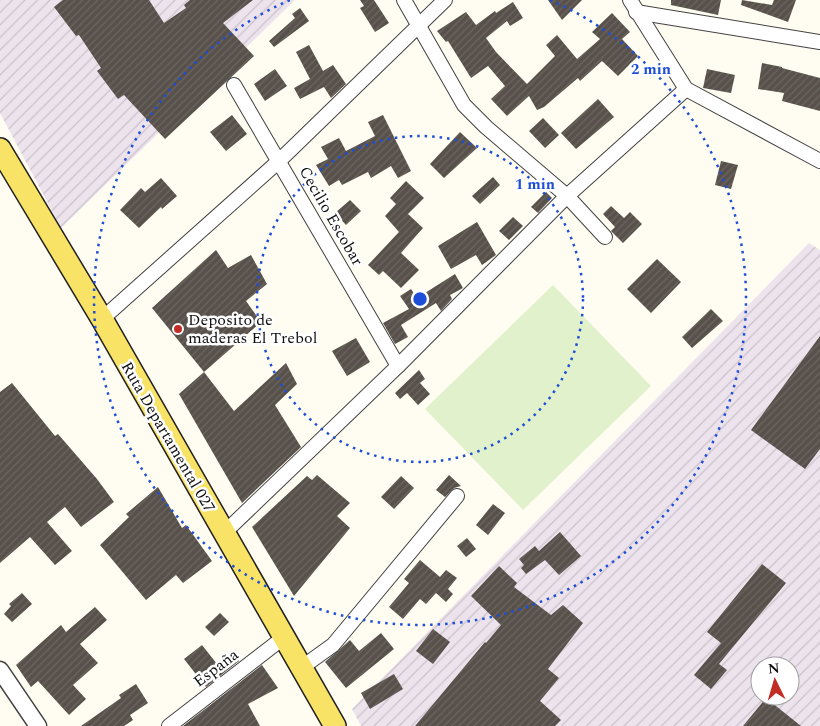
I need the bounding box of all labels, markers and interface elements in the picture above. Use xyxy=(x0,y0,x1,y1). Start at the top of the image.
text: 2 min xyxy=(631,58,671,81)
street label: Cecilio Escobar xyxy=(293,162,369,270)
text: 1 min xyxy=(515,173,555,196)
centre of rings xyxy=(411,290,429,308)
place label: Deposito de maderas El Trebol xyxy=(188,308,317,350)
marker: Deposito de maderas El Trebol xyxy=(172,323,184,335)
street label: Ruta Departamental 027 xyxy=(115,357,221,517)
street label: España xyxy=(188,643,244,693)
north arrow xyxy=(750,656,800,706)
text: N xyxy=(767,658,781,680)

